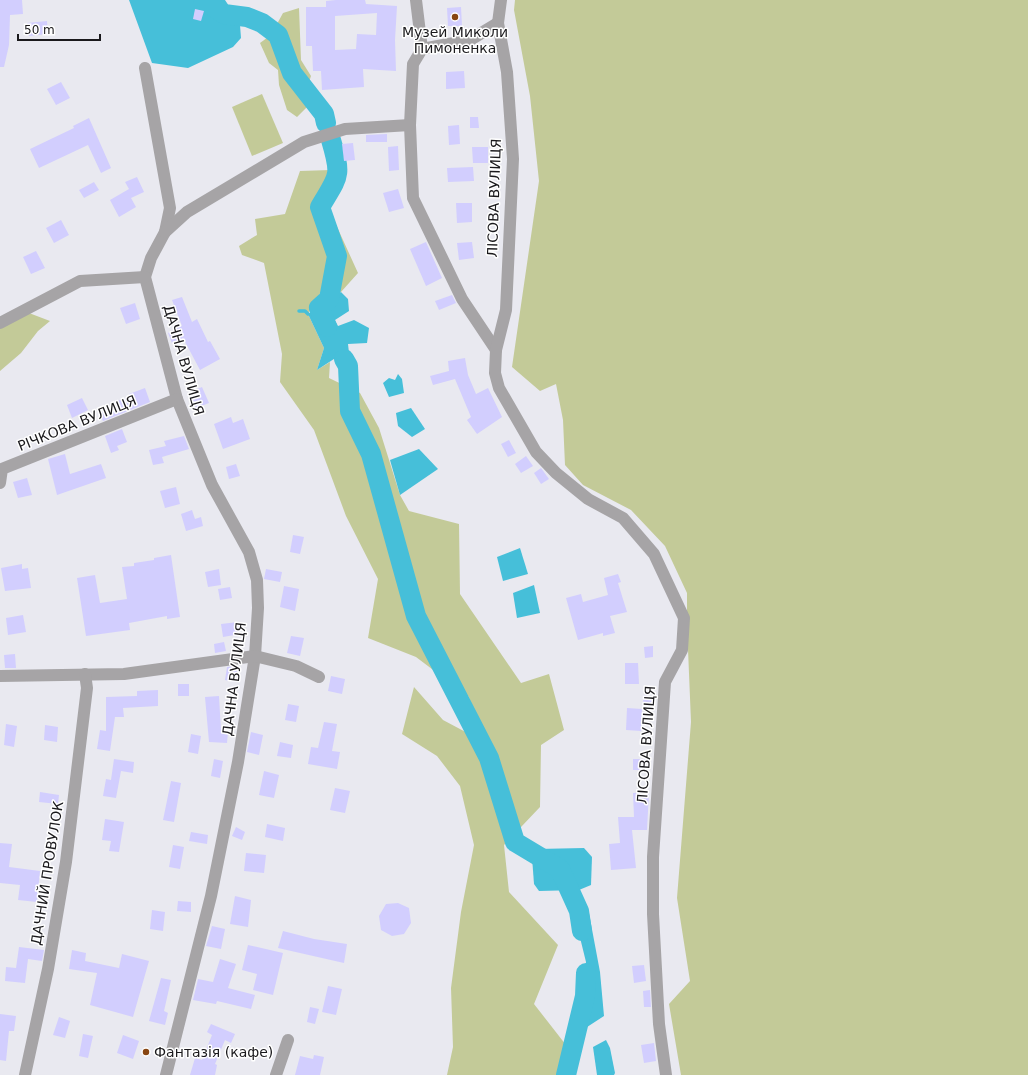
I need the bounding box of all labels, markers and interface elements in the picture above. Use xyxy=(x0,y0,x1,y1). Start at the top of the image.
marker: Музей Миколи Пимоненка xyxy=(450,12,460,22)
scale bar xyxy=(18,16,100,42)
text: 50 m xyxy=(24,23,55,37)
place label: Музей Миколи Пимоненка xyxy=(402,24,508,56)
street label: ЛІСОВА ВУЛИЦЯ xyxy=(484,138,504,258)
street label: ДАЧНА ВУЛИЦЯ xyxy=(161,303,207,417)
street label: РІЧКОВА ВУЛИЦЯ xyxy=(15,392,139,454)
street label: ДАЧНА ВУЛИЦЯ xyxy=(219,621,249,737)
street label: ЛІСОВА ВУЛИЦЯ xyxy=(634,685,658,805)
street label: ДАЧНИЙ ПРОВУЛОК xyxy=(27,800,66,946)
place label: Фантазія (кафе) xyxy=(154,1044,273,1060)
marker: Фантазія (кафе) xyxy=(141,1047,151,1057)

